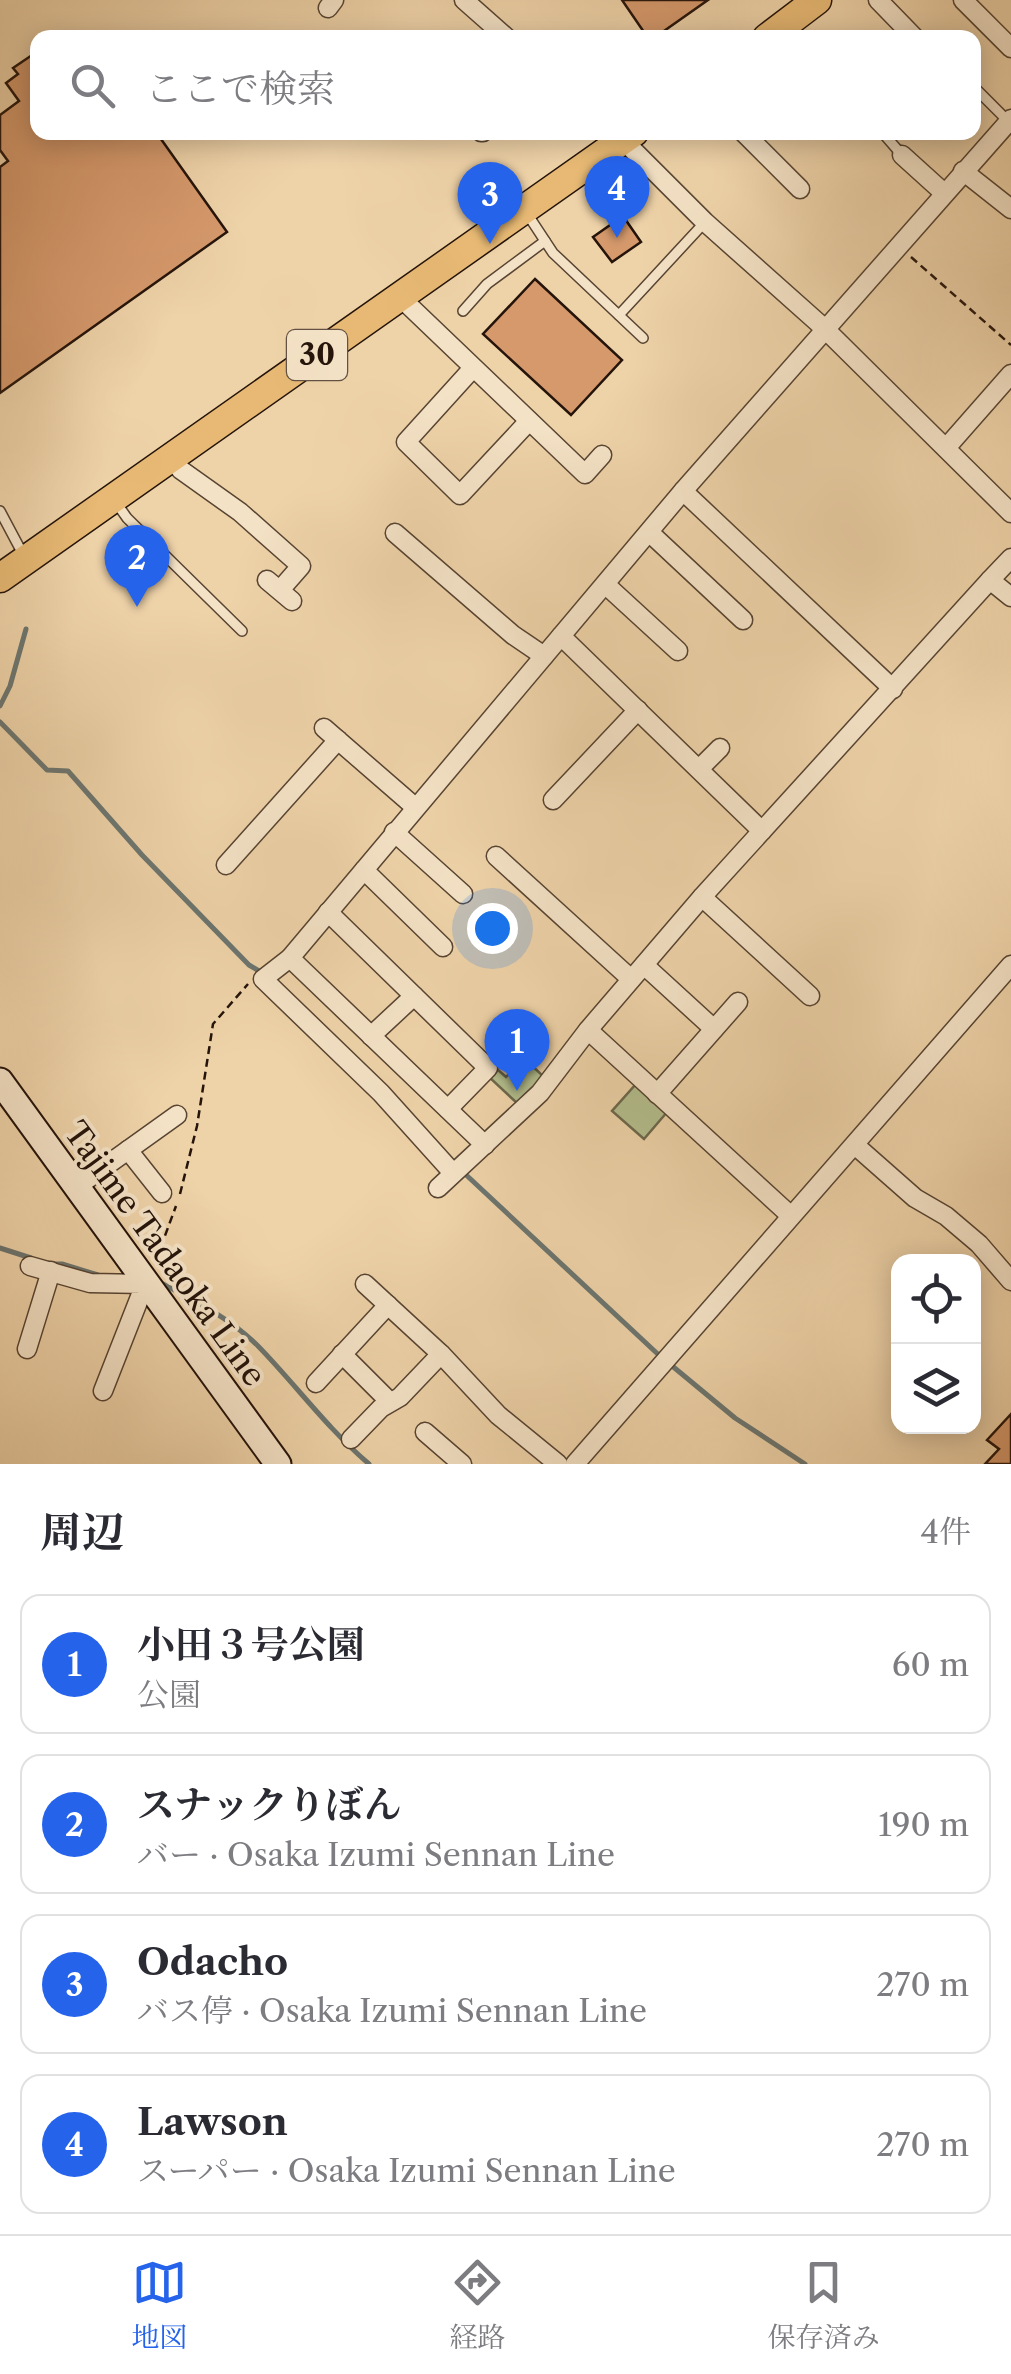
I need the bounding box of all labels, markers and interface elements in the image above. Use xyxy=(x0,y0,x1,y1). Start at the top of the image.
search box xyxy=(30,30,981,140)
icon: search xyxy=(65,58,120,113)
text: ここで検索 xyxy=(145,65,335,112)
pin: 4 xyxy=(584,156,650,238)
pin: 3 xyxy=(458,162,522,244)
road number: 30 xyxy=(287,330,347,380)
pin: 2 xyxy=(104,524,170,607)
your location xyxy=(467,903,518,954)
pin: 1 xyxy=(484,1008,550,1091)
street label: Tajime Tadaoka Line xyxy=(56,1114,274,1394)
map controls xyxy=(891,1254,981,1434)
button: locate xyxy=(891,1254,981,1344)
button: layers xyxy=(891,1344,981,1434)
text: 周辺 xyxy=(40,1506,124,1558)
text: 4件 xyxy=(921,1512,971,1551)
text: 小田３号公園 xyxy=(137,1621,365,1668)
text: 1 xyxy=(67,1645,82,1684)
text: 60 m xyxy=(892,1645,969,1684)
text: 公園 xyxy=(137,1675,201,1714)
text: スナックりぼん xyxy=(137,1781,401,1828)
text: 2 xyxy=(65,1805,84,1844)
text: 190 m xyxy=(878,1805,969,1844)
text: バー · Osaka Izumi Sennan Line xyxy=(137,1835,615,1874)
text: Odacho xyxy=(137,1938,288,1985)
text: 3 xyxy=(65,1965,84,2004)
text: 270 m xyxy=(876,1965,969,2004)
text: バス停 · Osaka Izumi Sennan Line xyxy=(137,1991,647,2030)
text: Lawson xyxy=(137,2098,288,2145)
text: 4 xyxy=(65,2125,84,2164)
text: 270 m xyxy=(876,2125,969,2164)
text: スーパー · Osaka Izumi Sennan Line xyxy=(137,2151,676,2190)
tab: 地図 xyxy=(131,2255,187,2355)
tab: 経路 xyxy=(449,2255,506,2355)
tab: 保存済み xyxy=(768,2255,880,2355)

